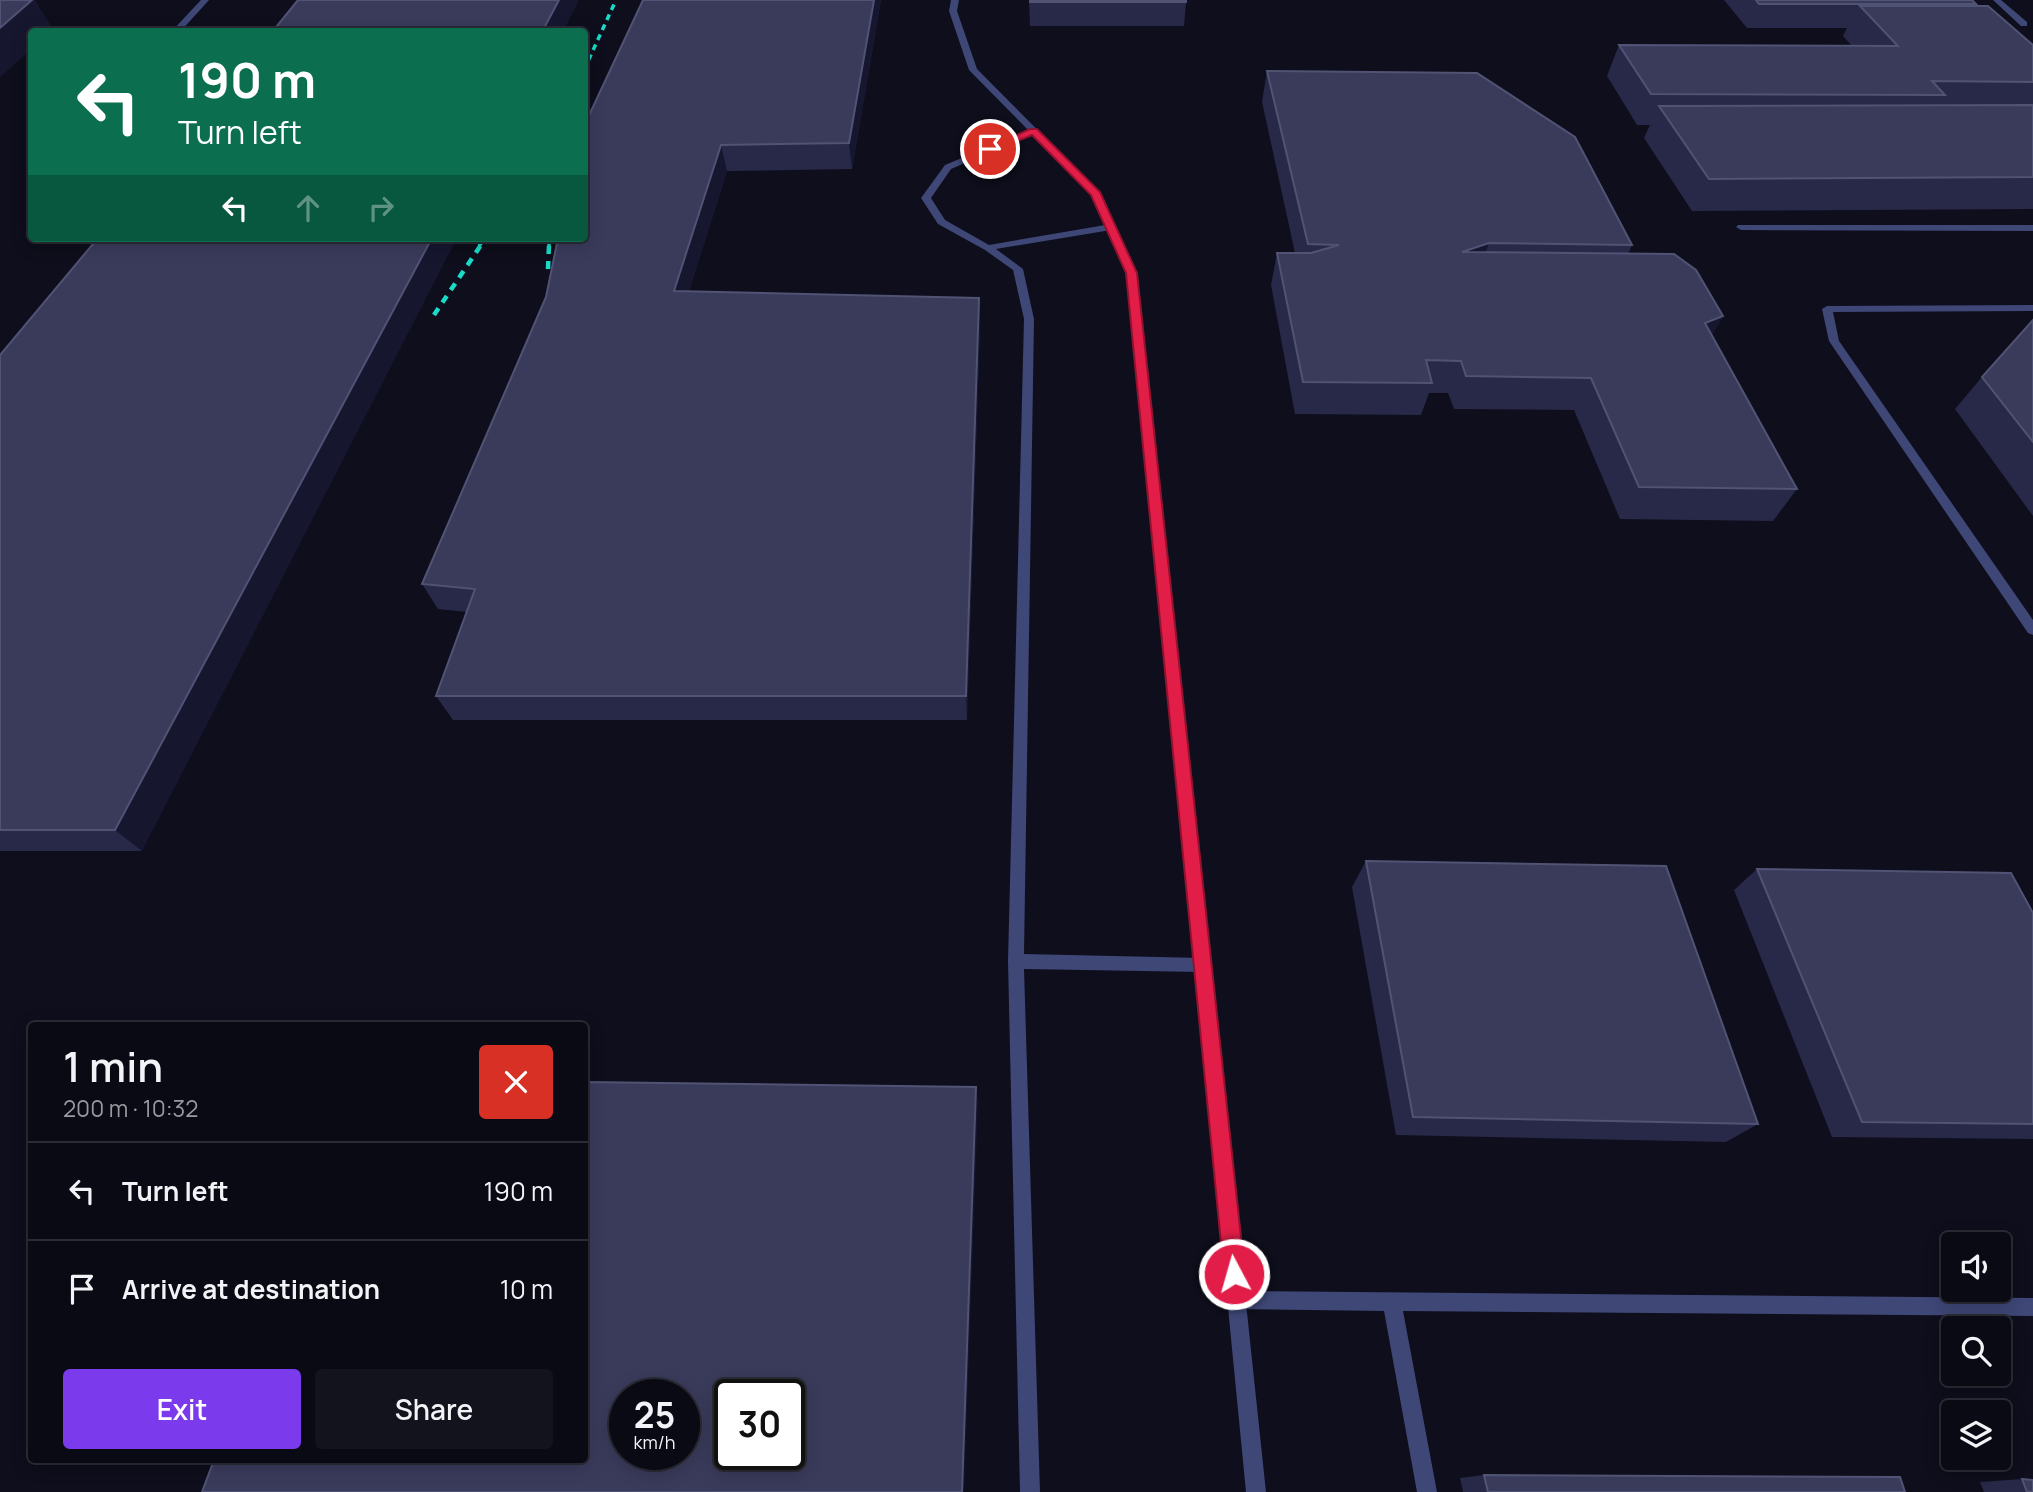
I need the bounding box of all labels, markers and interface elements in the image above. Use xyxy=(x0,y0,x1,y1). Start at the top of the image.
text: 190 m xyxy=(178,46,316,113)
icon: left xyxy=(63,56,154,147)
text: Turn left xyxy=(178,110,302,154)
pin xyxy=(960,119,1020,179)
icon: arrive xyxy=(971,130,1009,168)
icon: left xyxy=(216,189,254,227)
icon: ahead xyxy=(289,189,327,227)
icon: right xyxy=(362,189,400,227)
text: 1 min xyxy=(63,1037,163,1095)
button: close xyxy=(479,1045,553,1119)
text: 200 m · 10:32 xyxy=(63,1092,198,1124)
icon: left xyxy=(63,1172,101,1210)
text: Turn left xyxy=(122,1173,229,1209)
text: 190 m xyxy=(484,1173,553,1209)
map controls xyxy=(1941,1232,2011,1470)
button: sound xyxy=(1941,1232,2011,1302)
position arrow xyxy=(1197,1237,1271,1311)
icon: arrive xyxy=(63,1270,101,1308)
text: Arrive at destination xyxy=(122,1271,380,1307)
text: 10 m xyxy=(500,1271,553,1307)
button: search xyxy=(1941,1316,2011,1386)
button: Exit xyxy=(63,1369,301,1449)
button: Share xyxy=(315,1369,553,1449)
speed limit sign: 30 xyxy=(714,1379,805,1470)
text: 25 xyxy=(634,1391,675,1439)
button: layers xyxy=(1941,1400,2011,1470)
text: km/h xyxy=(634,1430,675,1454)

